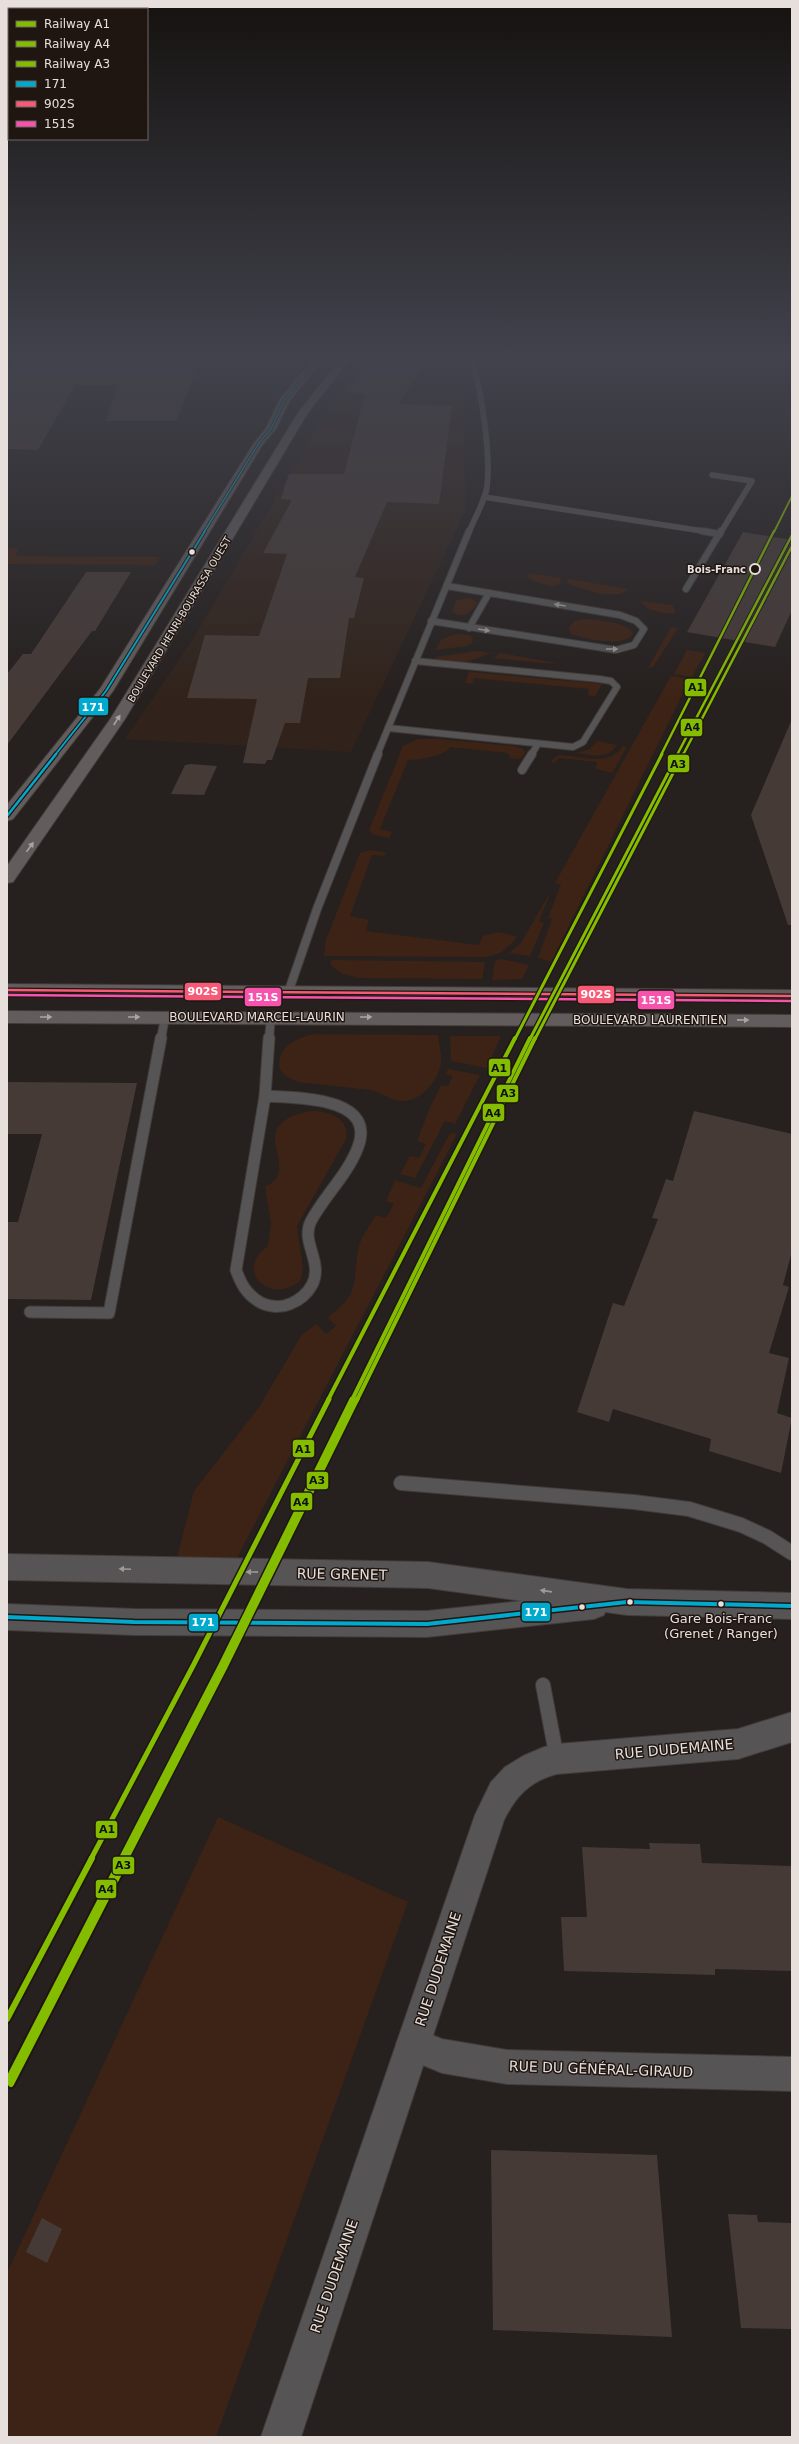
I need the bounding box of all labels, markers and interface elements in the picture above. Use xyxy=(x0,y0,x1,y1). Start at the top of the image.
legend xyxy=(8,8,148,140)
text: Railway A1 xyxy=(44,17,110,31)
text: Railway A4 xyxy=(44,37,110,51)
text: Railway A3 xyxy=(44,57,110,71)
text: 171 xyxy=(44,77,67,91)
text: 902S xyxy=(44,97,75,111)
text: 151S xyxy=(44,117,75,131)
street label: BOULEVARD HENRI-BOURASSA OUEST xyxy=(125,534,234,704)
unlabelled marker xyxy=(187,547,197,557)
marker: Bois-Franc xyxy=(749,563,761,575)
place label: Bois-Franc xyxy=(687,564,746,575)
one-way arrow xyxy=(554,601,566,607)
one-way arrow xyxy=(478,627,490,633)
one-way arrow xyxy=(606,646,619,652)
line badge: A1 xyxy=(684,678,707,697)
text: A1 xyxy=(688,681,704,694)
line badge: 171 xyxy=(78,697,109,716)
text: 171 xyxy=(82,701,104,714)
one-way arrow xyxy=(113,715,121,725)
line badge: A4 xyxy=(680,718,703,737)
text: A4 xyxy=(684,721,700,734)
line badge: A3 xyxy=(667,754,690,773)
text: A3 xyxy=(670,758,686,771)
one-way arrow xyxy=(26,841,34,852)
line badge: 902S xyxy=(184,982,222,1001)
text: 902S xyxy=(188,985,219,998)
line badge: 902S xyxy=(577,985,615,1004)
line badge: 151S xyxy=(244,987,282,1007)
text: 902S xyxy=(581,988,612,1001)
line badge: 151S xyxy=(637,990,675,1010)
text: 151S xyxy=(248,991,279,1004)
text: 151S xyxy=(641,994,672,1007)
street label: BOULEVARD MARCEL-LAURIN xyxy=(169,1010,345,1024)
street label: BOULEVARD LAURENTIEN xyxy=(573,1013,727,1027)
one-way arrow xyxy=(40,1014,53,1020)
one-way arrow xyxy=(128,1014,141,1020)
one-way arrow xyxy=(360,1014,373,1020)
one-way arrow xyxy=(737,1017,750,1023)
line badge: A1 xyxy=(488,1058,511,1077)
text: A1 xyxy=(491,1062,507,1075)
line badge: A3 xyxy=(496,1084,519,1103)
text: A3 xyxy=(500,1087,516,1100)
line badge: A4 xyxy=(482,1103,505,1122)
text: A4 xyxy=(485,1107,501,1120)
line badge: A1 xyxy=(292,1439,315,1458)
text: A1 xyxy=(295,1443,311,1456)
line badge: A3 xyxy=(306,1471,329,1490)
text: A3 xyxy=(309,1474,325,1487)
line badge: A4 xyxy=(290,1492,313,1511)
text: A4 xyxy=(293,1496,309,1509)
street label: RUE GRENET xyxy=(297,1565,388,1583)
one-way arrow xyxy=(118,1566,131,1572)
one-way arrow xyxy=(245,1569,258,1575)
one-way arrow xyxy=(540,1588,552,1594)
unlabelled marker xyxy=(625,1597,635,1607)
marker: Gare Bois-Franc (Grenet / Ranger) xyxy=(716,1599,726,1609)
line badge: 171 xyxy=(521,1602,551,1622)
unlabelled marker xyxy=(577,1602,587,1612)
text: 171 xyxy=(525,1606,547,1619)
place label: Gare Bois-Franc (Grenet / Ranger) xyxy=(664,1611,778,1641)
line badge: 171 xyxy=(188,1613,219,1632)
text: 171 xyxy=(192,1616,214,1629)
street label: RUE DUDEMAINE xyxy=(614,1736,734,1762)
line badge: A1 xyxy=(95,1820,118,1839)
text: A1 xyxy=(99,1823,115,1836)
line badge: A3 xyxy=(112,1856,135,1875)
text: A3 xyxy=(115,1859,131,1872)
line badge: A4 xyxy=(95,1879,117,1899)
text: A4 xyxy=(98,1883,114,1896)
street label: RUE DUDEMAINE xyxy=(412,1910,464,2028)
street label: RUE DU GÉNÉRAL-GIRAUD xyxy=(509,2058,693,2080)
street label: RUE DUDEMAINE xyxy=(307,2217,361,2335)

